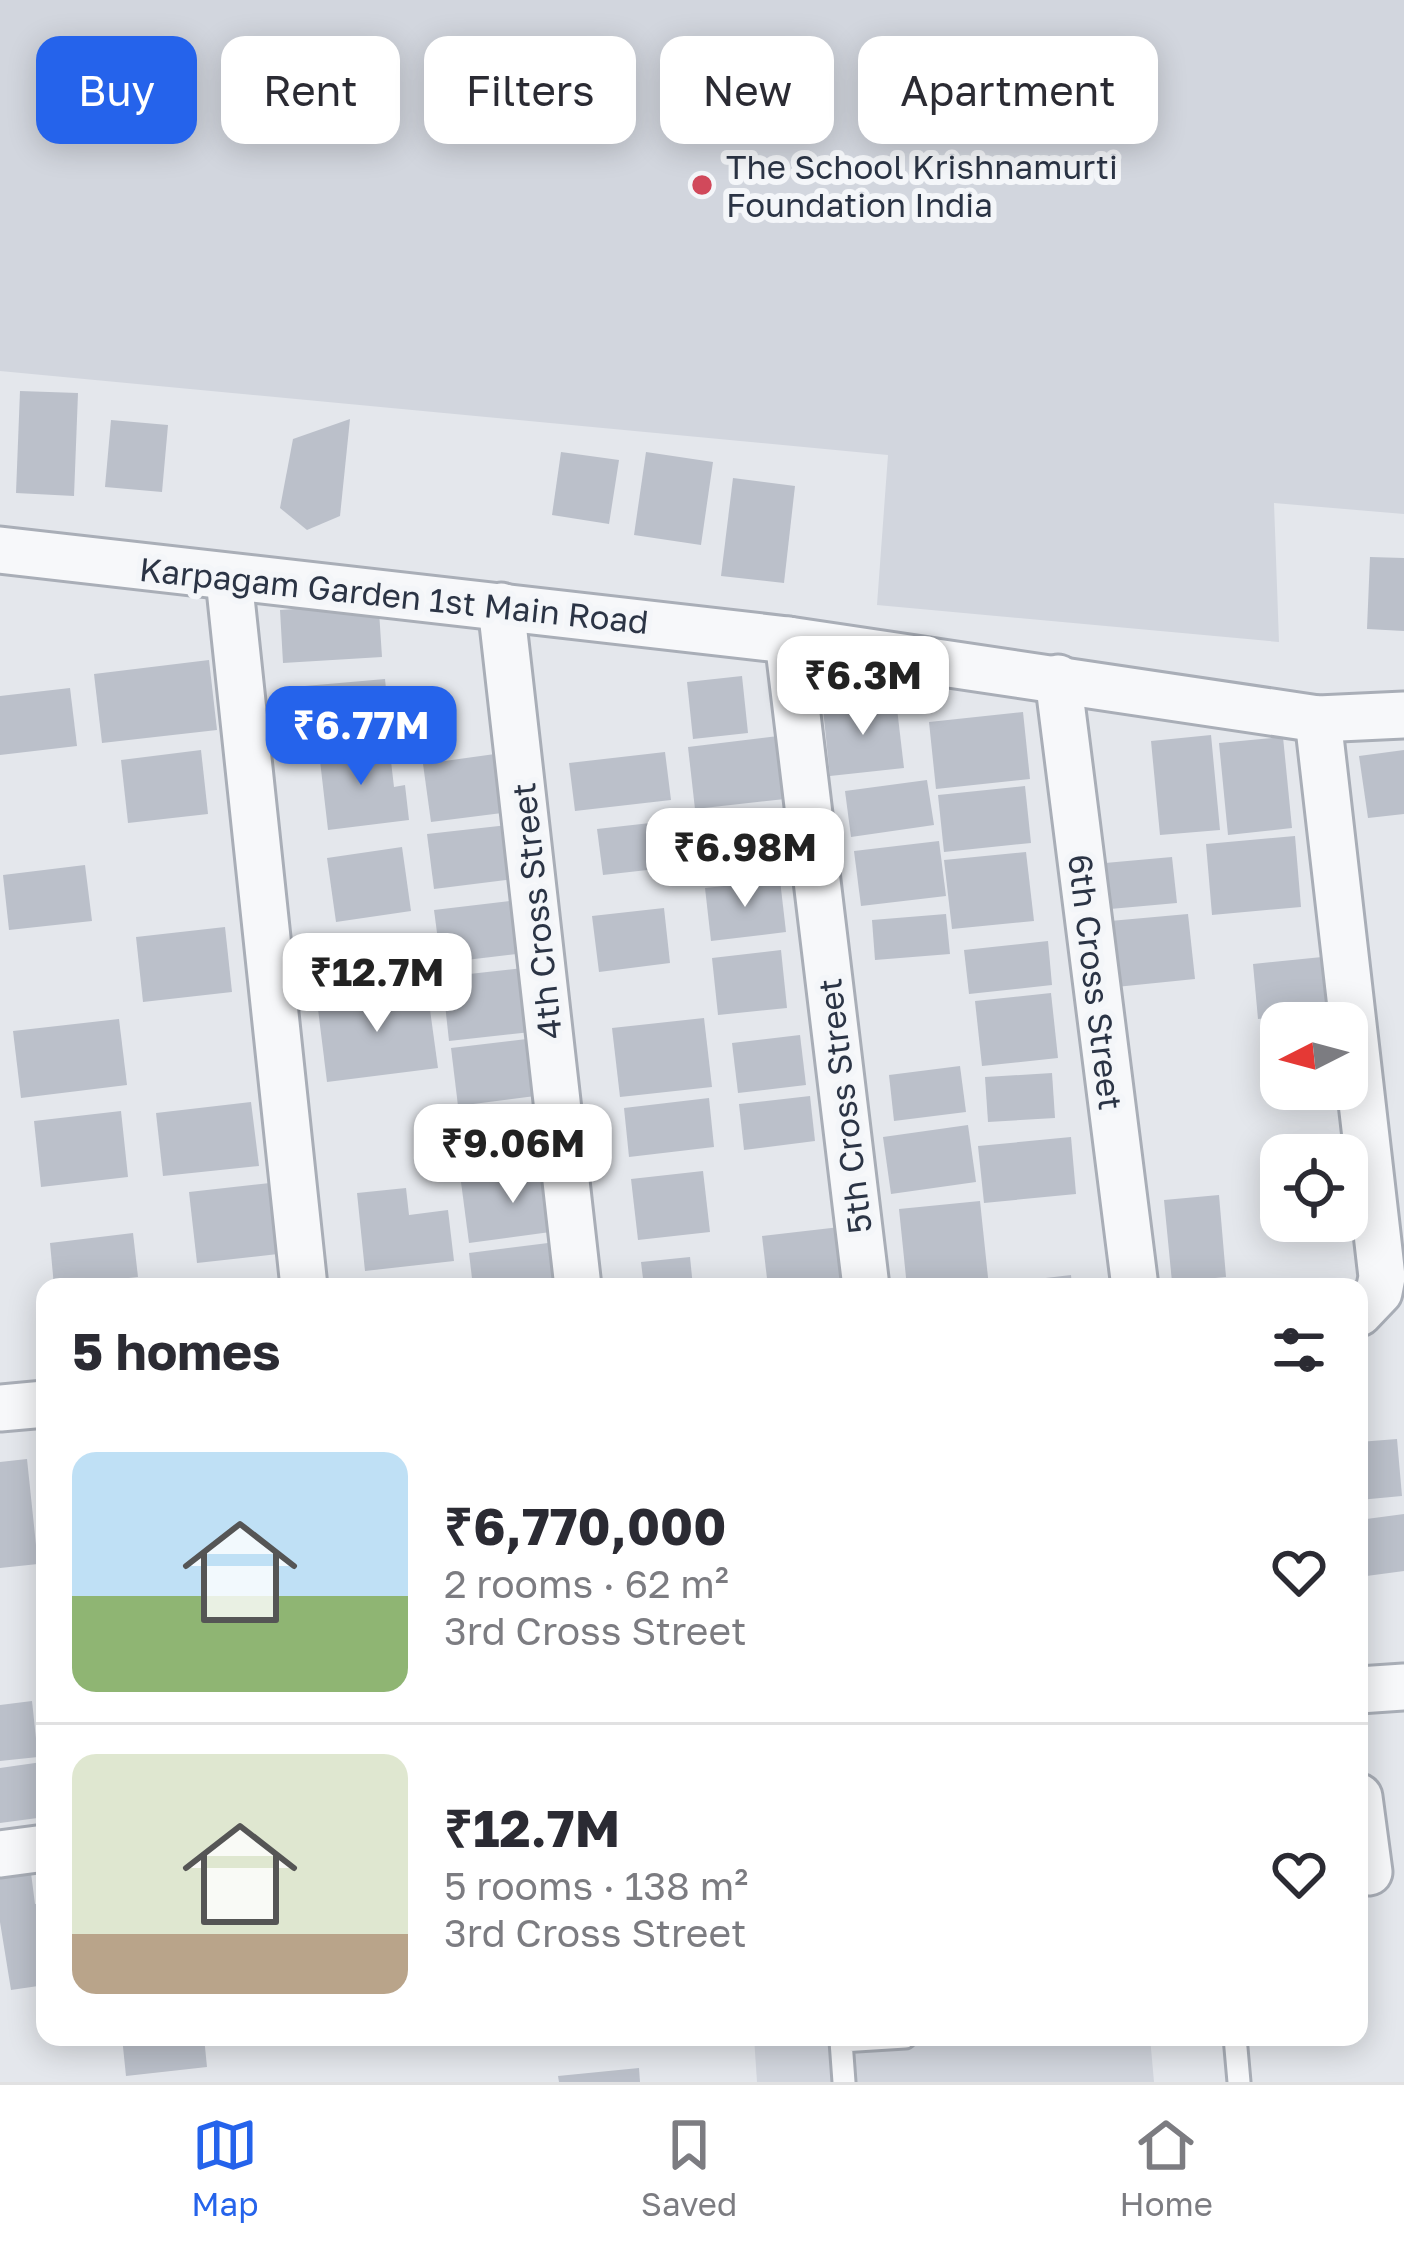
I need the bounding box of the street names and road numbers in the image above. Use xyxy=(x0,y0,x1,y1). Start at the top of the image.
street label: Karpagam Garden 1st Main Road xyxy=(137,549,651,641)
street label: 4th Cross Street xyxy=(503,781,569,1041)
street label: 6th Cross Street xyxy=(1061,852,1131,1112)
street label: 5th Cross Street xyxy=(809,976,879,1236)

